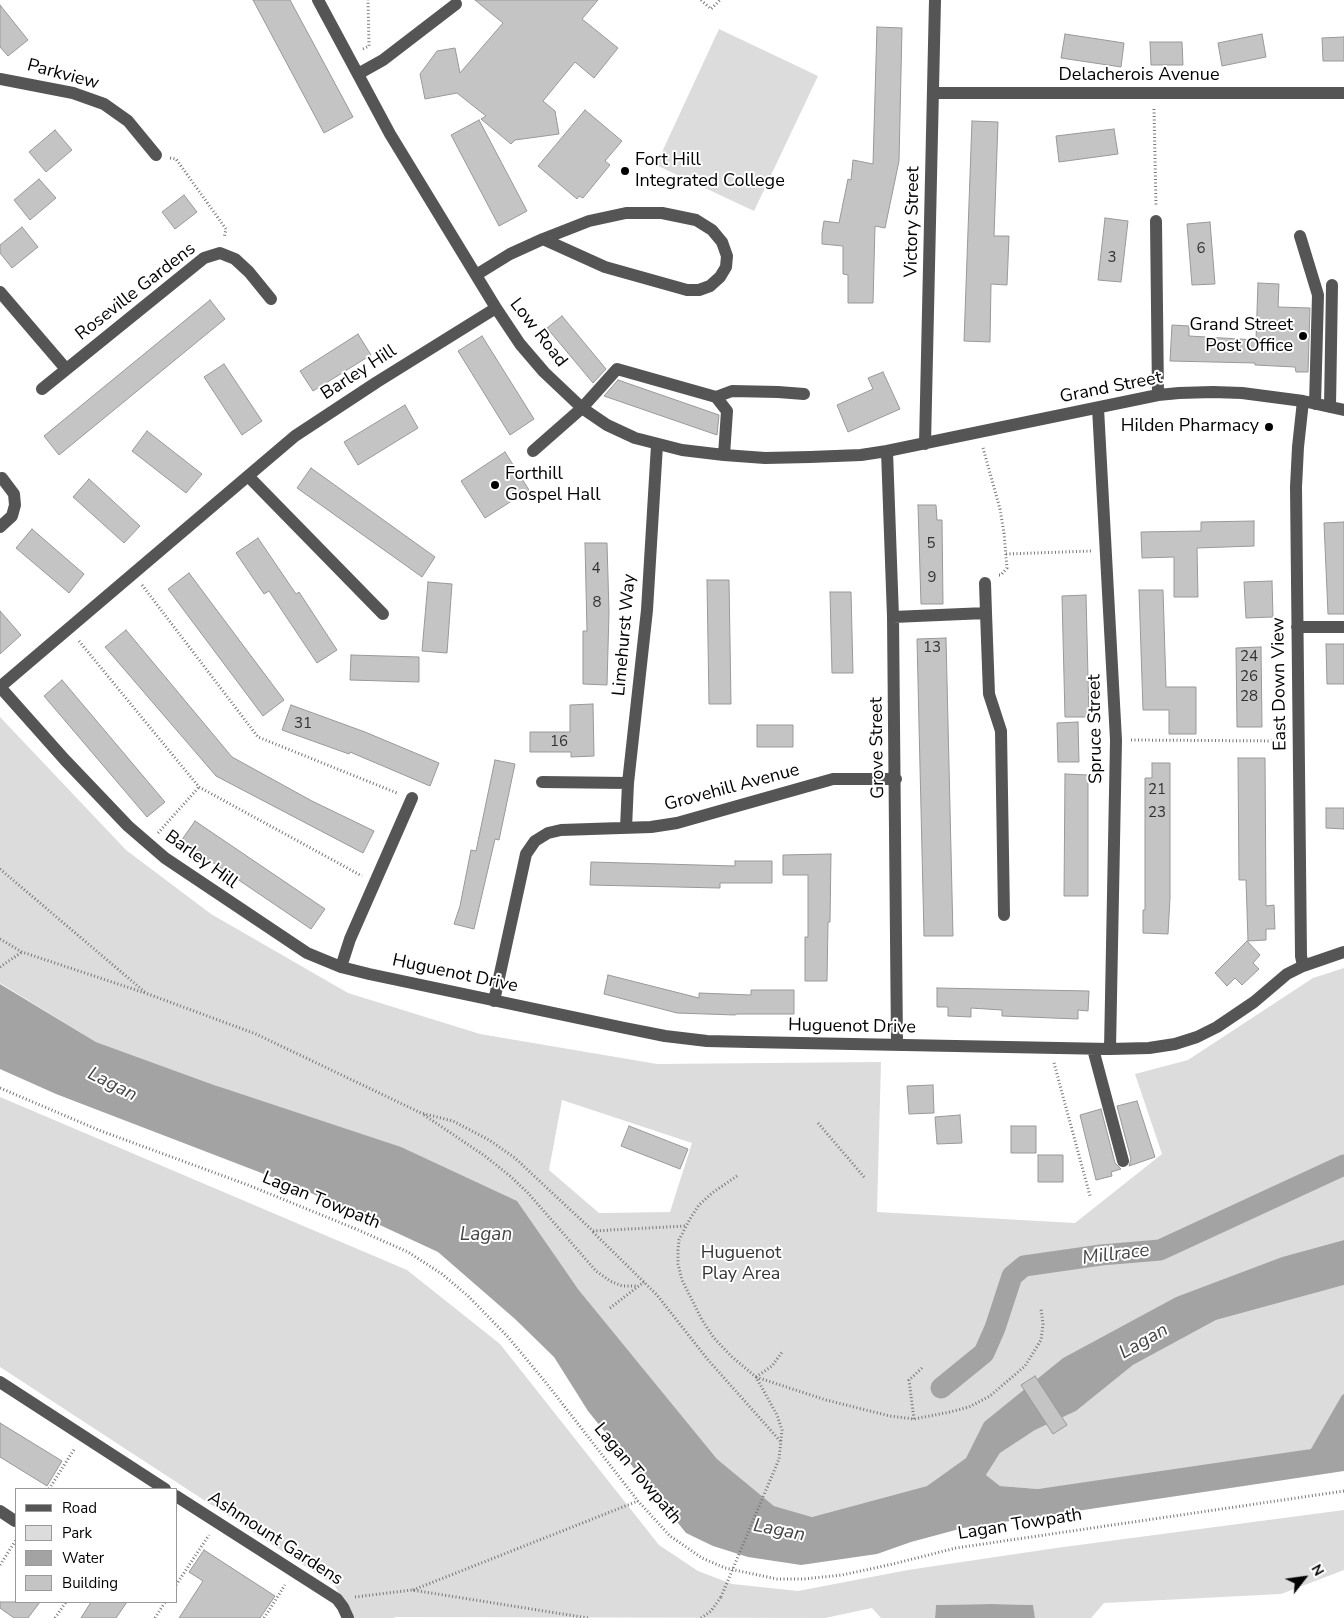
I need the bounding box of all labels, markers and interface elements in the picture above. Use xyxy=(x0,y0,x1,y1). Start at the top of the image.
street label: Parkview xyxy=(25,55,101,95)
street label: Delacherois Avenue xyxy=(1059,65,1219,87)
place label: Fort Hill Integrated College xyxy=(635,150,785,192)
marker: Fort Hill Integrated College xyxy=(619,165,631,177)
street label: Victory Street xyxy=(901,166,925,278)
street label: Roseville Gardens xyxy=(72,239,200,345)
house number: 6 xyxy=(1197,240,1205,258)
house number: 3 xyxy=(1108,249,1116,267)
street label: Low Road xyxy=(504,294,572,372)
place label: Grand Street Post Office xyxy=(1190,315,1293,358)
marker: Grand Street Post Office xyxy=(1297,330,1309,342)
street label: Barley Hill xyxy=(317,341,401,405)
street label: Grand Street xyxy=(1058,368,1164,408)
place label: Hilden Pharmacy xyxy=(1121,416,1259,438)
marker: Hilden Pharmacy xyxy=(1263,421,1275,433)
place label: Forthill Gospel Hall xyxy=(505,464,601,506)
marker: Forthill Gospel Hall xyxy=(489,479,501,491)
house number: 5 xyxy=(927,535,935,553)
house number: 4 xyxy=(592,560,600,578)
house number: 9 xyxy=(928,569,936,587)
street label: Limehurst Way xyxy=(609,573,641,697)
house number: 8 xyxy=(593,594,601,612)
street label: East Down View xyxy=(1268,617,1292,751)
house number: 13 xyxy=(923,639,941,657)
house number: 24 xyxy=(1240,648,1258,666)
house number: 26 xyxy=(1240,668,1258,686)
street label: Spruce Street xyxy=(1084,674,1108,784)
house number: 28 xyxy=(1240,688,1258,706)
street label: Grove Street xyxy=(866,697,890,799)
house number: 31 xyxy=(294,715,312,733)
house number: 16 xyxy=(550,733,568,751)
street label: Grovehill Avenue xyxy=(662,760,802,816)
house number: 21 xyxy=(1148,781,1166,799)
house number: 23 xyxy=(1148,804,1166,822)
street label: Barley Hill xyxy=(160,826,242,894)
street label: Huguenot Drive xyxy=(390,950,520,998)
street label: Huguenot Drive xyxy=(788,1015,916,1039)
water label: Lagan xyxy=(83,1063,141,1107)
street label: Lagan Towpath xyxy=(259,1168,383,1234)
water label: Lagan xyxy=(460,1224,512,1246)
water label: Millrace xyxy=(1081,1240,1151,1270)
park label: Huguenot Play Area xyxy=(701,1243,781,1286)
water label: Lagan xyxy=(1116,1319,1172,1365)
street label: Lagan Towpath xyxy=(588,1419,686,1529)
street label: Ashmount Gardens xyxy=(204,1487,346,1591)
legend xyxy=(15,1488,178,1603)
text: Road xyxy=(62,1498,97,1518)
street label: Lagan Towpath xyxy=(956,1505,1084,1545)
water label: Lagan xyxy=(751,1515,807,1547)
text: Park xyxy=(62,1523,92,1543)
text: Water xyxy=(62,1548,104,1568)
north arrow xyxy=(1279,1553,1329,1603)
text: N xyxy=(1307,1561,1328,1580)
text: Building xyxy=(62,1573,118,1593)

